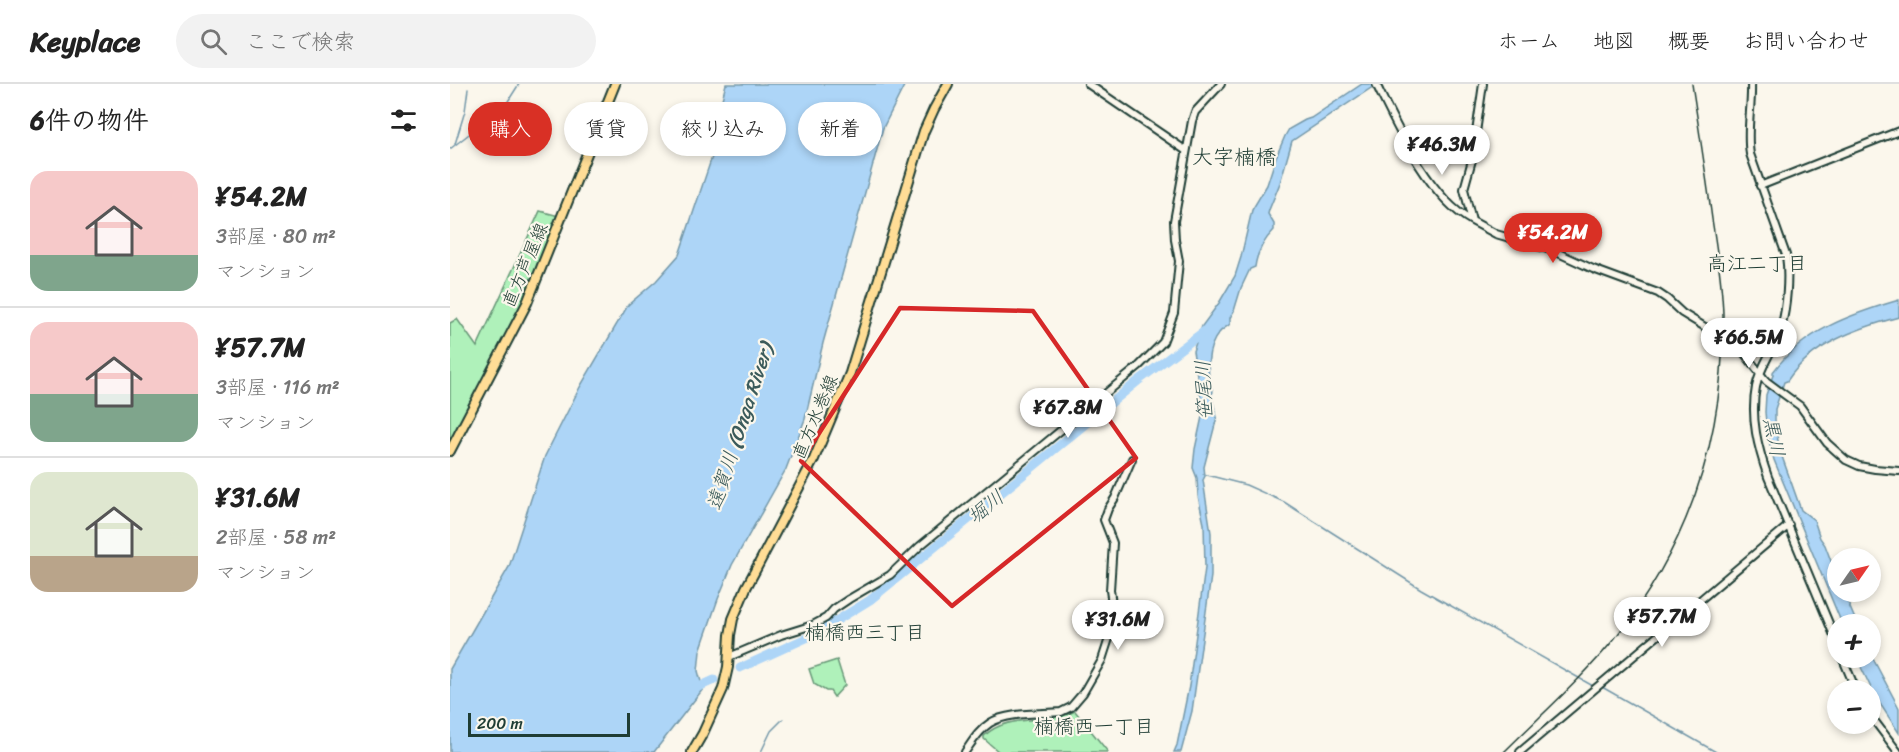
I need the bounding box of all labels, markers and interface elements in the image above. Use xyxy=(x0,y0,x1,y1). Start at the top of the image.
search box xyxy=(176,14,596,68)
text: Keyplace xyxy=(30,17,140,66)
text: ここで検索 xyxy=(245,22,355,61)
text: ホーム xyxy=(1498,22,1560,60)
text: 地図 xyxy=(1593,22,1635,60)
text: 概要 xyxy=(1668,22,1710,60)
text: お問い合わせ xyxy=(1743,22,1869,60)
icon: search xyxy=(197,25,230,58)
text: 6件の物件 xyxy=(30,97,149,143)
chip: 購入 xyxy=(468,102,552,156)
chip: 賃貸 xyxy=(564,102,648,156)
chip: 絞り込み xyxy=(660,102,786,156)
chip: 新着 xyxy=(798,102,882,156)
icon: filters xyxy=(387,104,420,137)
pin: ¥46.3M xyxy=(1393,125,1491,176)
text: ¥46.3M xyxy=(1408,127,1476,162)
district label: 大字楠橋 xyxy=(1192,138,1276,176)
text: ¥54.2M xyxy=(216,173,307,219)
icon: home xyxy=(78,195,150,267)
pin: ¥54.2M xyxy=(1504,213,1602,264)
text: ¥54.2M xyxy=(1518,215,1588,250)
street label: 直方芦屋線 xyxy=(493,217,557,313)
text: 3部屋 · 80 m² xyxy=(216,219,336,254)
district label: 高江二丁目 xyxy=(1707,246,1807,281)
text: マンション xyxy=(216,254,315,289)
pin: ¥66.5M xyxy=(1700,318,1798,369)
text: ¥66.5M xyxy=(1715,320,1783,355)
text: ¥57.7M xyxy=(216,324,305,370)
water label: 遠賀川 (Onga River) xyxy=(697,335,785,515)
icon: home xyxy=(78,346,150,418)
water label: 笹尾川 xyxy=(1185,359,1223,421)
street label: 直方水巻線 xyxy=(783,369,847,465)
text: 3部屋 · 116 m² xyxy=(216,370,340,405)
pin: ¥67.8M xyxy=(1019,388,1117,439)
text: ¥67.8M xyxy=(1034,390,1102,425)
text: マンション xyxy=(216,405,315,440)
water label: 黒川 xyxy=(1753,414,1795,460)
text: ¥31.6M xyxy=(216,474,300,520)
water label: 堀川 xyxy=(959,481,1013,533)
icon: home xyxy=(78,496,150,568)
text: 2部屋 · 58 m² xyxy=(216,520,336,555)
north arrow xyxy=(1827,548,1881,602)
map controls xyxy=(1827,548,1881,734)
text: マンション xyxy=(216,555,315,590)
pin: ¥57.7M xyxy=(1613,597,1711,648)
text: ¥57.7M xyxy=(1628,599,1696,634)
pin: ¥31.6M xyxy=(1069,600,1167,651)
text: ¥31.6M xyxy=(1086,602,1150,637)
button: + xyxy=(1827,614,1881,668)
district label: 楠橋西三丁目 xyxy=(805,615,925,650)
button: − xyxy=(1827,680,1881,734)
text: 200 m xyxy=(477,709,523,738)
district label: 楠橋西一丁目 xyxy=(1034,709,1154,744)
scale bar xyxy=(468,710,630,738)

